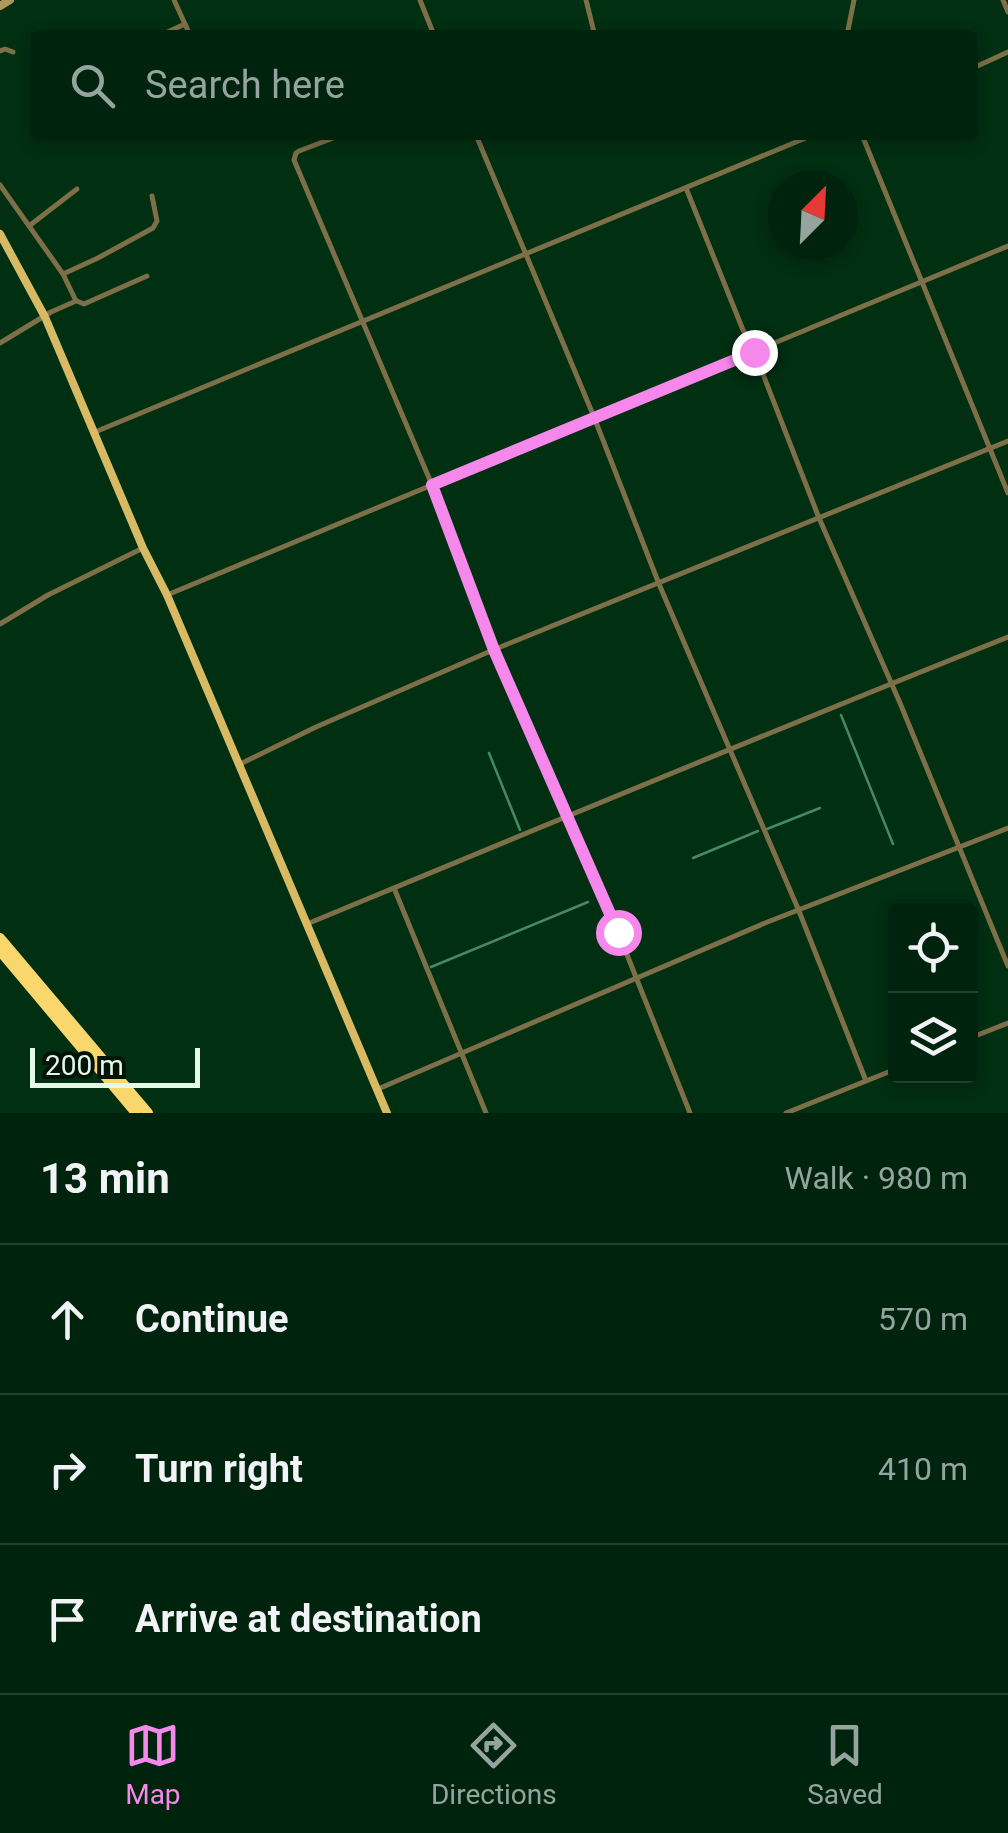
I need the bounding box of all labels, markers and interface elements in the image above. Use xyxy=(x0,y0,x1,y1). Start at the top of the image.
search box xyxy=(30,30,978,140)
icon: search xyxy=(65,58,120,113)
text: Search here xyxy=(145,63,345,107)
north arrow xyxy=(768,170,858,260)
route end xyxy=(732,330,778,376)
map controls xyxy=(888,903,978,1083)
button: locate xyxy=(888,903,978,993)
route start xyxy=(596,910,642,956)
button: layers xyxy=(888,993,978,1083)
scale bar xyxy=(30,1043,200,1088)
text: 200 m xyxy=(45,1049,124,1082)
text: 13 min xyxy=(40,1154,170,1203)
text: Walk · 980 m xyxy=(785,1159,968,1197)
icon: ahead xyxy=(40,1292,95,1347)
text: Continue xyxy=(135,1297,289,1341)
text: 570 m xyxy=(878,1300,968,1338)
icon: right xyxy=(40,1442,95,1497)
text: Turn right xyxy=(135,1447,303,1491)
text: 410 m xyxy=(878,1450,968,1488)
icon: arrive xyxy=(40,1592,95,1647)
text: Arrive at destination xyxy=(135,1597,482,1641)
tab: Map xyxy=(125,1718,181,1811)
tab: Directions xyxy=(431,1718,557,1811)
tab: Saved xyxy=(807,1718,883,1811)

